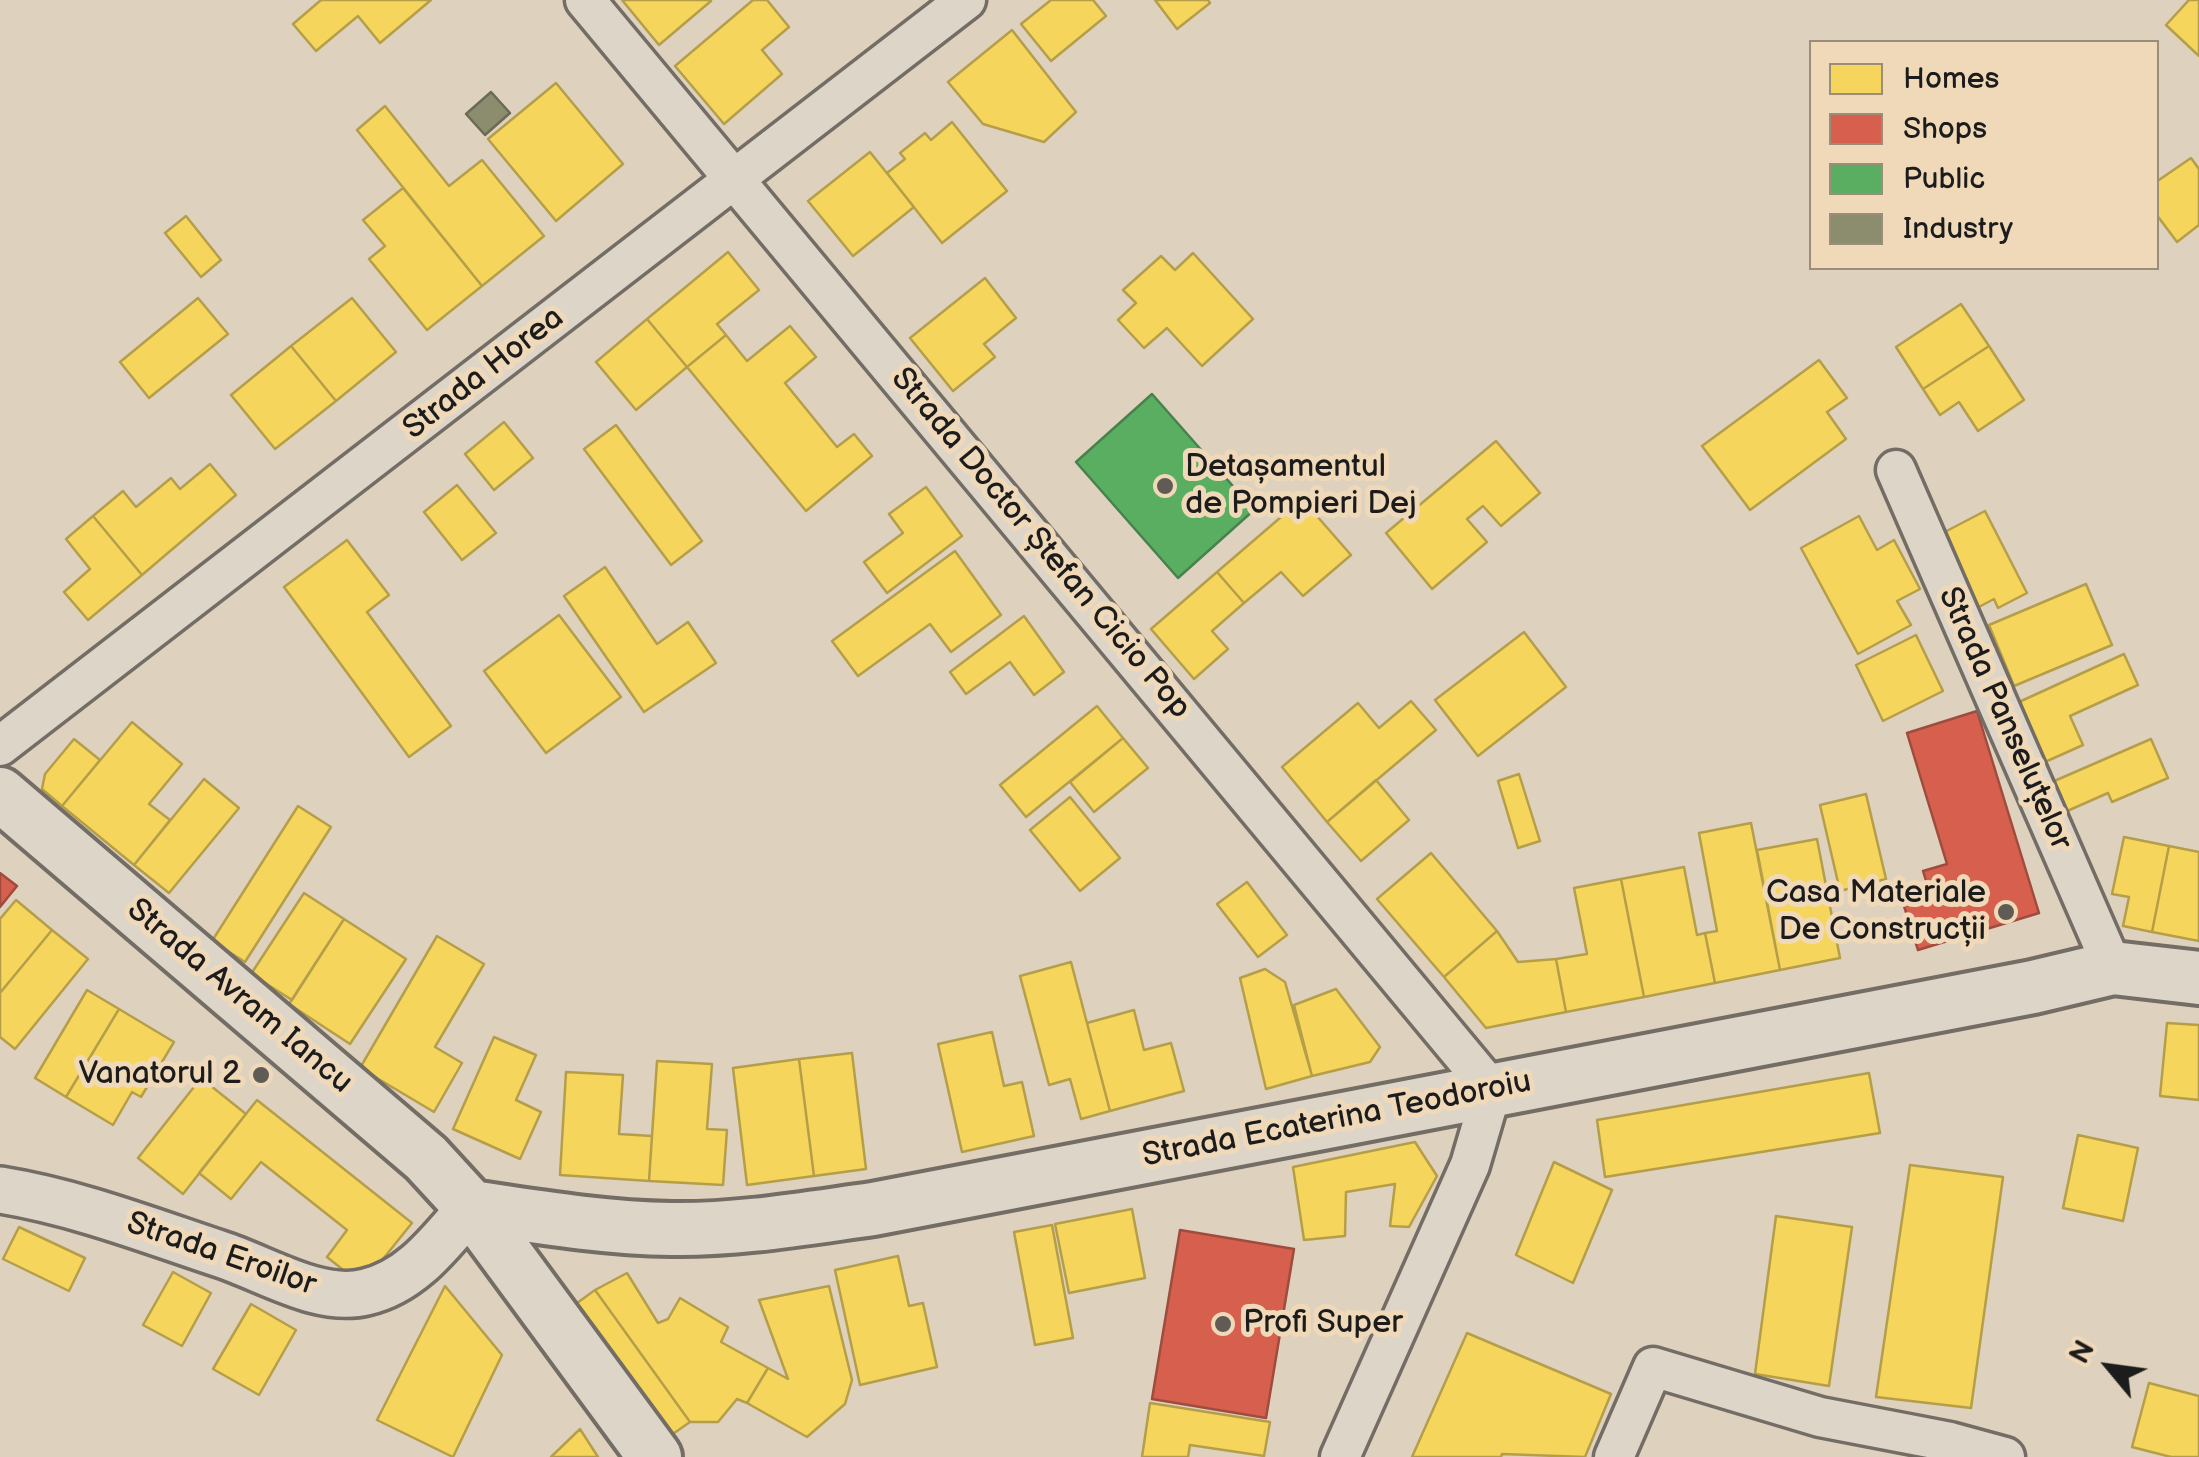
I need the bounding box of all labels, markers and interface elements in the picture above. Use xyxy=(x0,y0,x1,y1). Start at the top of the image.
legend xyxy=(1809,40,2159,270)
text: Homes xyxy=(1903,61,1999,97)
text: Shops xyxy=(1903,111,1987,147)
text: Public xyxy=(1903,161,1985,197)
text: Industry xyxy=(1903,211,2013,247)
street label: Strada Horea xyxy=(396,300,572,448)
street label: Strada Doctor Ștefan Cicio Pop xyxy=(882,361,1198,727)
place label: Detașamentul de Pompieri Dej xyxy=(1185,449,1417,524)
marker: Detașamentul de Pompieri Dej xyxy=(1154,475,1176,497)
street label: Strada Panseluțelor xyxy=(1929,582,2079,856)
place label: Casa Materiale De Construcții xyxy=(1766,875,1986,950)
street label: Strada Avram Iancu xyxy=(118,892,360,1102)
marker: Casa Materiale De Construcții xyxy=(1995,901,2017,923)
place label: Vanatorul 2 xyxy=(78,1056,241,1094)
street label: Strada Ecaterina Teodoroiu xyxy=(1139,1063,1535,1177)
marker: Vanatorul 2 xyxy=(250,1064,272,1086)
street label: Strada Eroilor xyxy=(121,1205,321,1305)
place label: Profi Super xyxy=(1243,1305,1403,1343)
marker: Profi Super xyxy=(1212,1313,1234,1335)
north arrow xyxy=(2059,1317,2159,1417)
text: N xyxy=(2063,1335,2102,1369)

